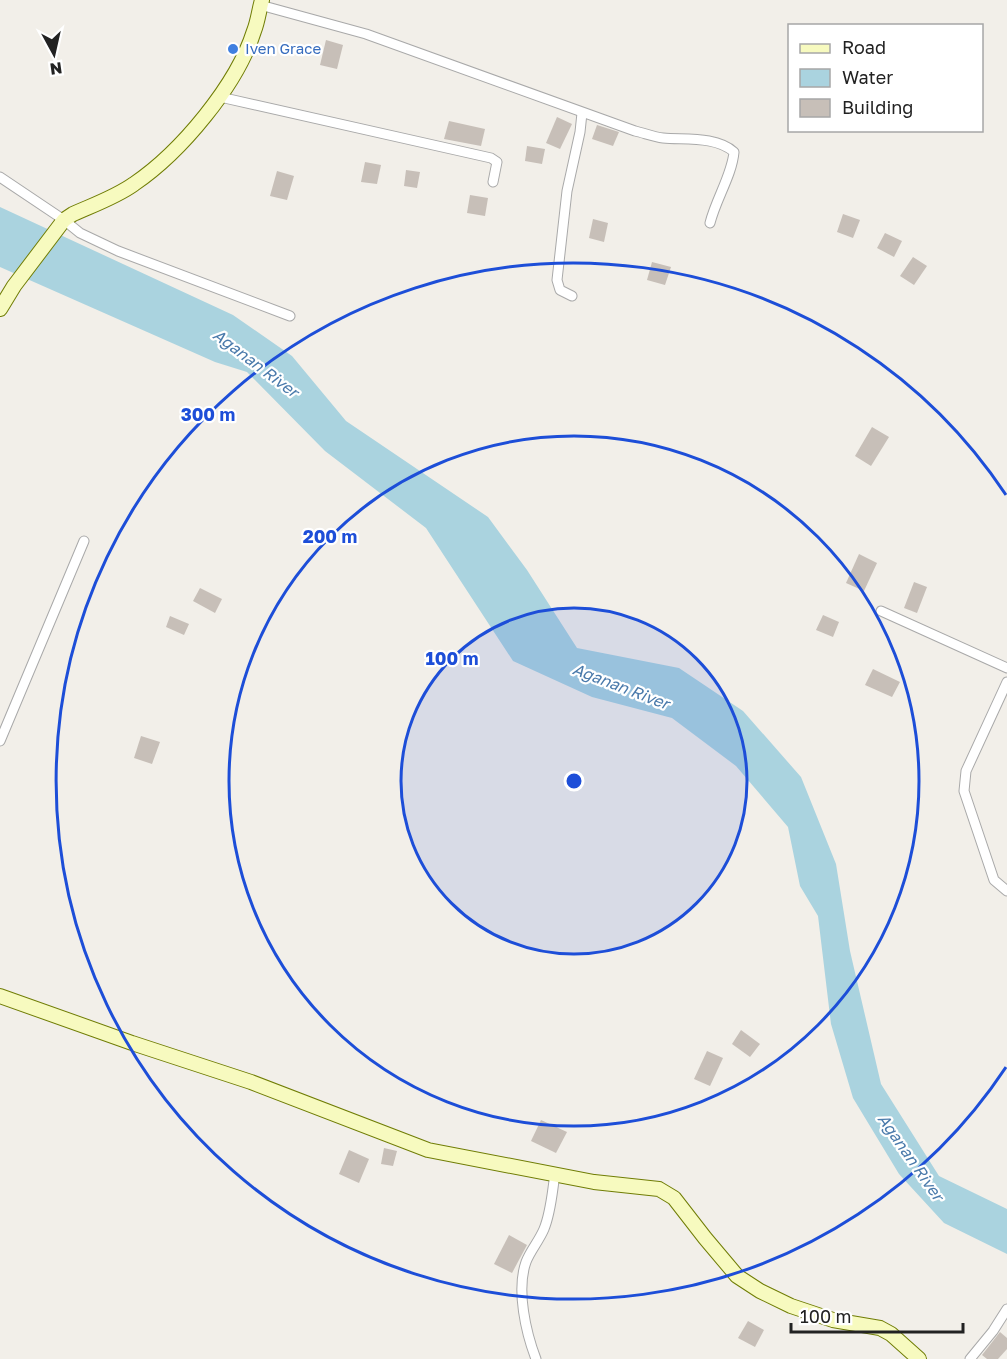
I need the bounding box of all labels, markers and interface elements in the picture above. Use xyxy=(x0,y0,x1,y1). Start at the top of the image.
north arrow xyxy=(24,24,84,84)
legend xyxy=(788,24,983,132)
text: Road xyxy=(842,36,886,58)
place label: Iven Grace xyxy=(245,39,321,57)
marker: Iven Grace xyxy=(226,42,240,56)
text: N xyxy=(49,58,64,80)
text: Water xyxy=(842,66,893,88)
text: Building xyxy=(842,96,913,118)
water label: Aganan River xyxy=(209,324,305,403)
text: 300 m xyxy=(181,403,235,425)
text: 200 m xyxy=(303,525,357,547)
text: 100 m xyxy=(426,647,478,669)
water label: Aganan River xyxy=(570,658,675,715)
centre of rings xyxy=(564,771,584,791)
water label: Aganan River xyxy=(874,1110,950,1207)
scale bar xyxy=(791,1296,964,1334)
text: 100 m xyxy=(800,1305,851,1327)

